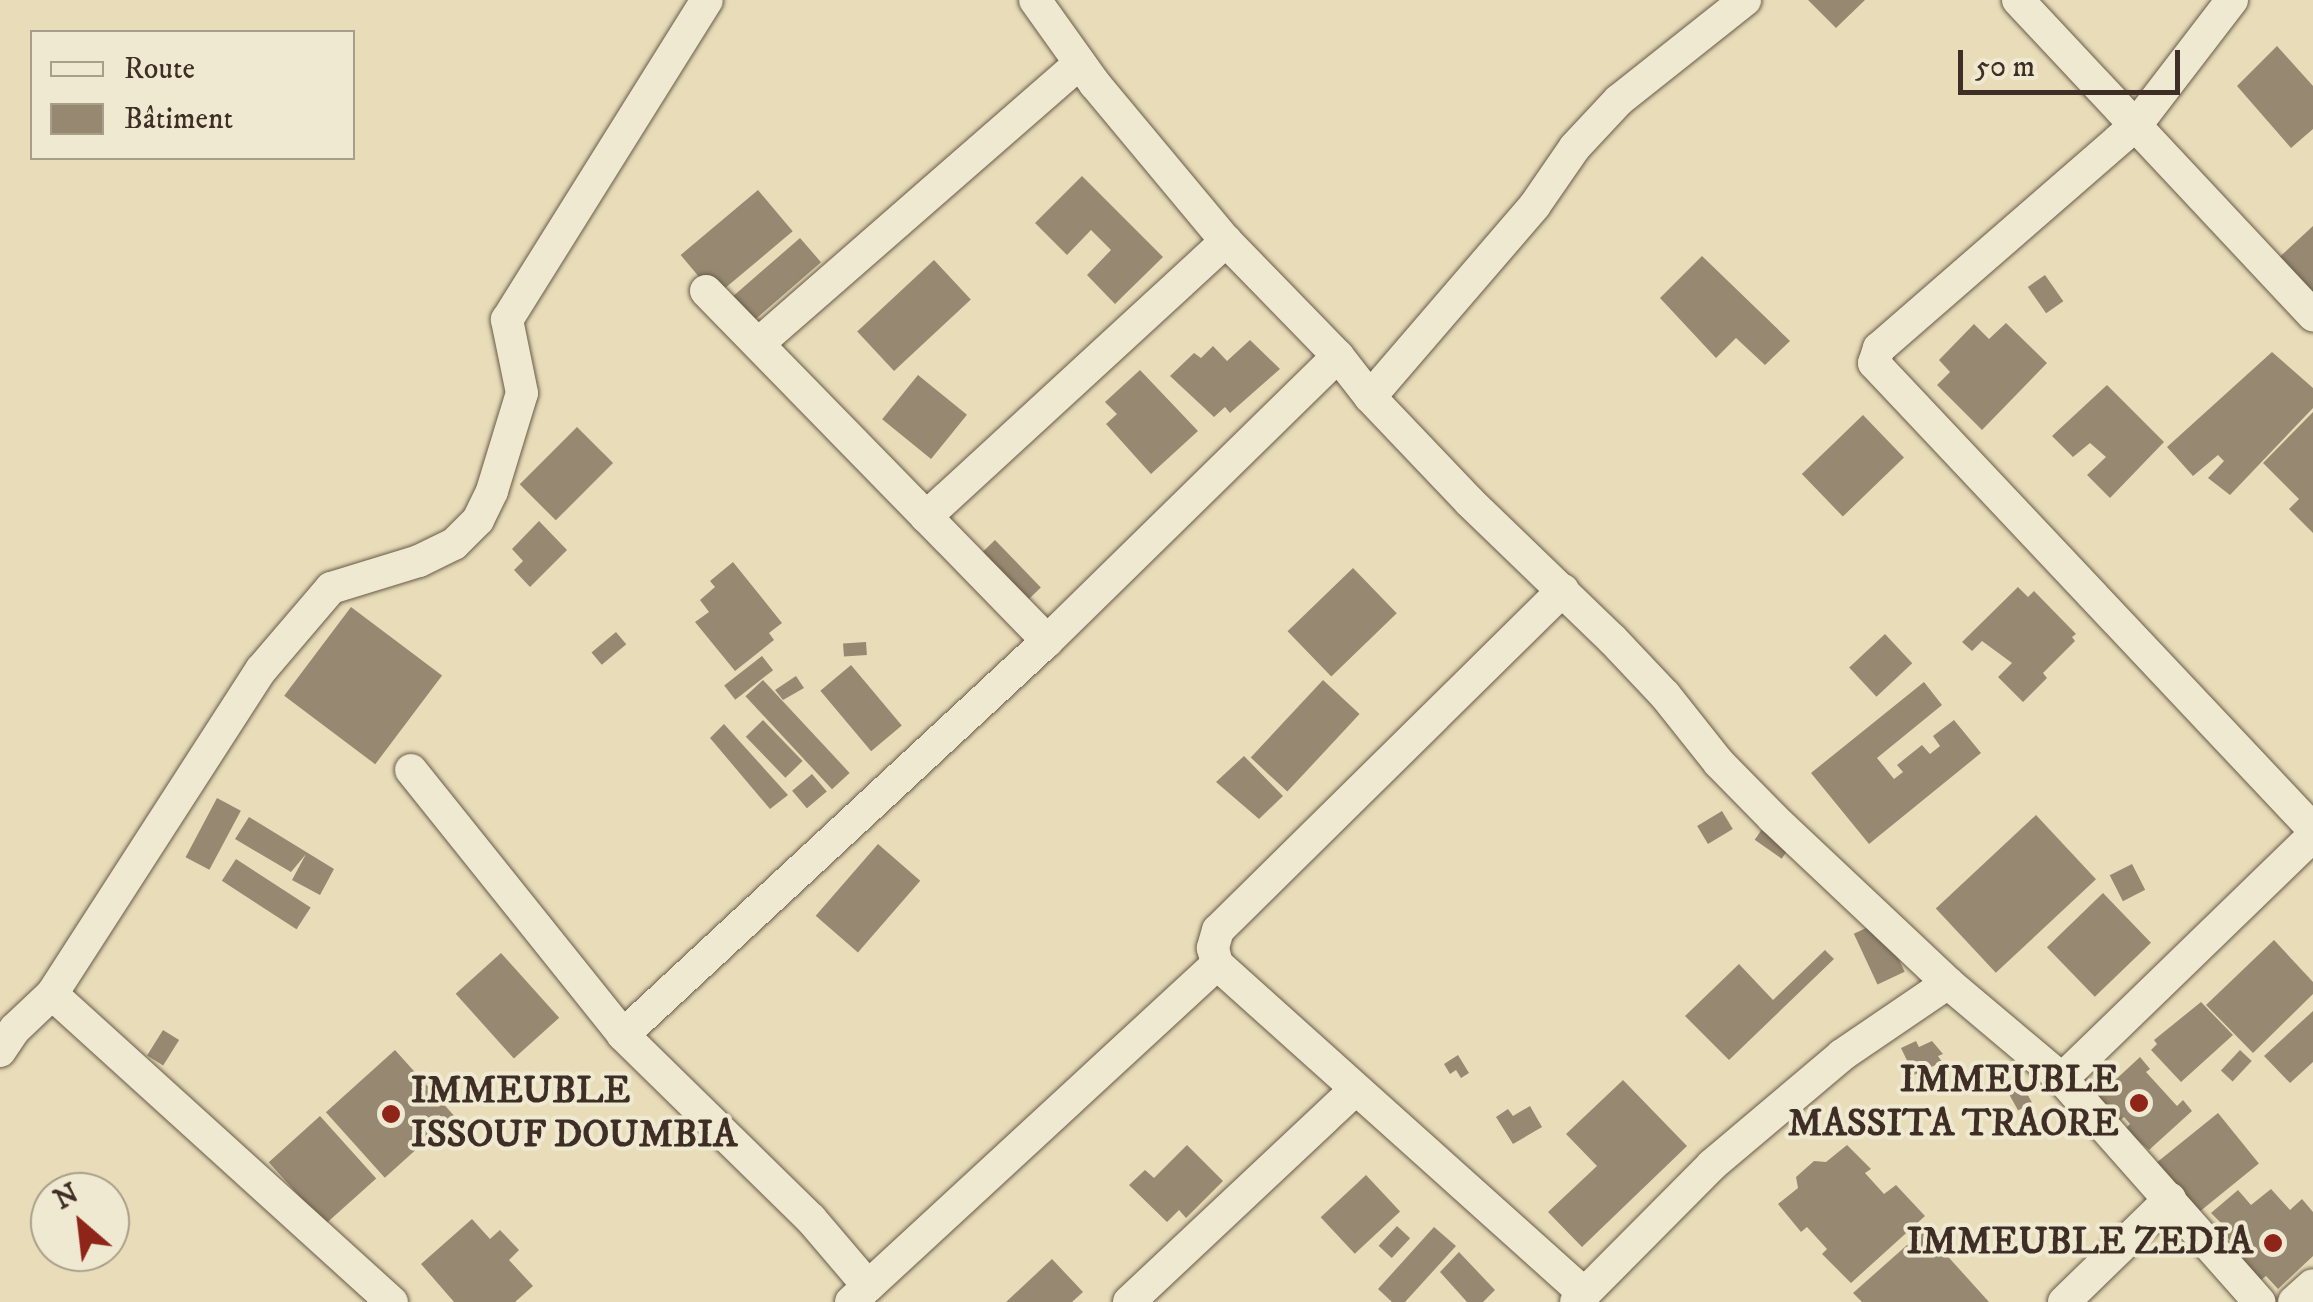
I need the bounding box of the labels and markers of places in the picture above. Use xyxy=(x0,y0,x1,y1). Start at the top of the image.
place label: IMMEUBLE MASSITA TRAORE xyxy=(1788,1058,2119,1148)
place label: IMMEUBLE ISSOUF DOUMBIA xyxy=(411,1069,737,1158)
marker: IMMEUBLE MASSITA TRAORE xyxy=(2128,1092,2150,1114)
marker: IMMEUBLE ISSOUF DOUMBIA xyxy=(380,1103,402,1125)
place label: IMMEUBLE ZEDIA xyxy=(1906,1220,2253,1266)
marker: IMMEUBLE ZEDIA xyxy=(2262,1232,2284,1254)

